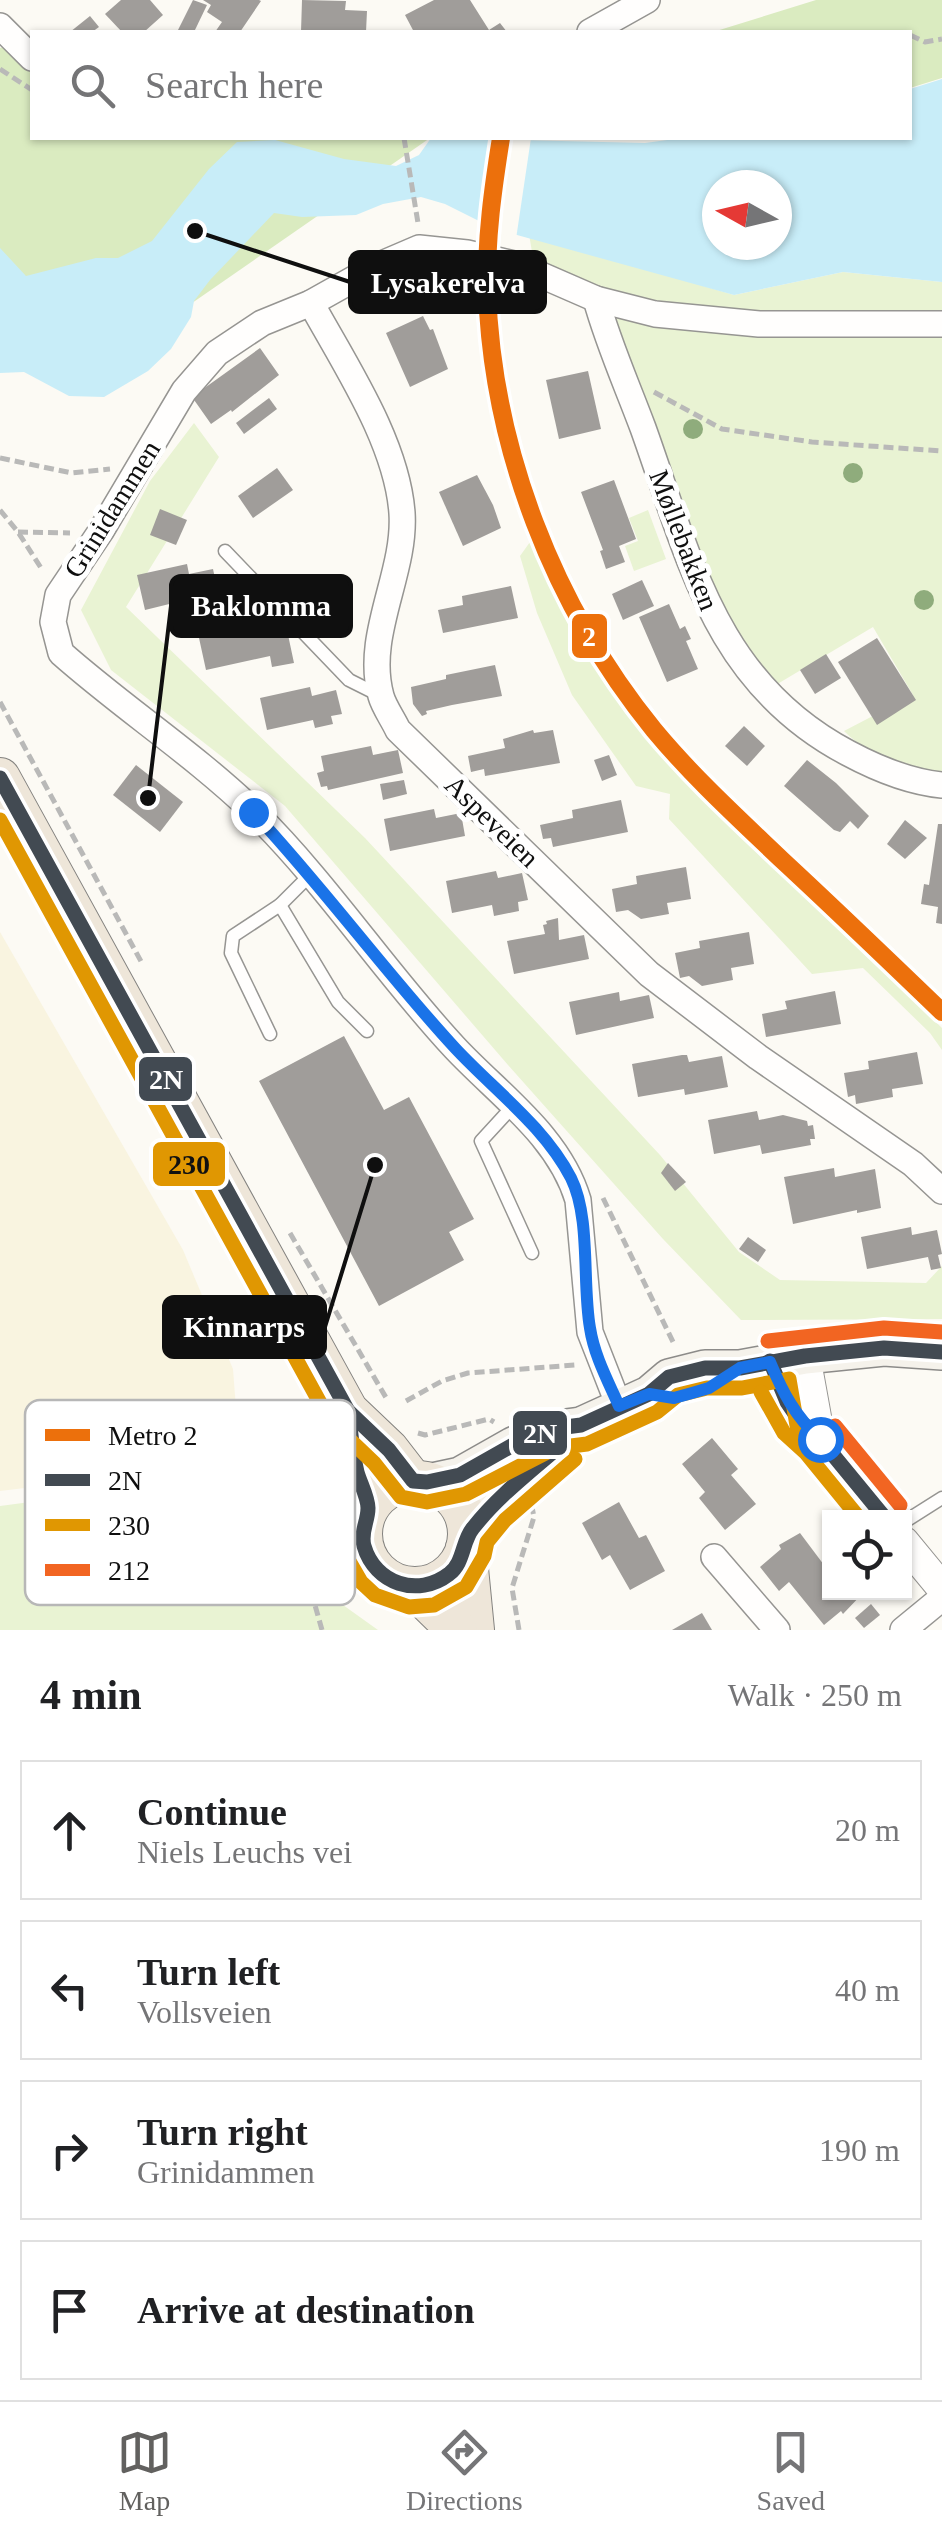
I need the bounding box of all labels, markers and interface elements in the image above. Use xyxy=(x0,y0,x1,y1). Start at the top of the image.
search box xyxy=(30,30,912,140)
icon: search xyxy=(65,58,120,113)
text: Search here xyxy=(145,64,323,106)
north arrow xyxy=(702,170,792,260)
callout: Lysakerelva xyxy=(350,252,545,312)
text: Lysakerelva xyxy=(371,266,525,299)
street label: Grinidammen xyxy=(58,435,166,583)
street label: Møllebakken xyxy=(643,465,725,615)
callout: Baklomma xyxy=(171,576,351,636)
text: Baklomma xyxy=(191,589,331,622)
line badge: 2 xyxy=(570,612,609,660)
text: 2 xyxy=(582,621,596,652)
street label: Aspeveien xyxy=(439,769,545,873)
route end xyxy=(231,790,277,836)
line badge: 2N xyxy=(137,1055,194,1103)
text: 2N xyxy=(149,1064,183,1095)
line badge: 230 xyxy=(151,1140,227,1188)
text: 230 xyxy=(168,1149,210,1180)
callout: Kinnarps xyxy=(164,1297,325,1357)
text: Kinnarps xyxy=(183,1310,305,1343)
legend xyxy=(25,1400,355,1605)
line badge: 2N xyxy=(511,1409,569,1457)
route start xyxy=(798,1417,844,1463)
text: 2N xyxy=(523,1418,557,1449)
text: Metro 2 xyxy=(108,1420,197,1451)
text: 2N xyxy=(108,1465,142,1496)
text: 230 xyxy=(108,1510,150,1541)
map controls xyxy=(822,1510,912,1600)
button: locate xyxy=(822,1510,912,1600)
text: 212 xyxy=(108,1555,150,1586)
text: 4 min xyxy=(40,1672,142,1718)
text: Walk · 250 m xyxy=(728,1677,902,1713)
text: Continue xyxy=(137,1791,287,1833)
icon: ahead xyxy=(42,1803,97,1858)
text: 20 m xyxy=(835,1812,900,1848)
text: Niels Leuchs vei xyxy=(137,1834,352,1870)
text: Turn left xyxy=(137,1951,280,1993)
icon: left xyxy=(42,1963,97,2018)
text: 40 m xyxy=(835,1972,900,2008)
text: Vollsveien xyxy=(137,1994,272,2030)
text: Turn right xyxy=(137,2111,308,2153)
icon: right xyxy=(42,2123,97,2178)
text: 190 m xyxy=(819,2132,900,2168)
text: Grinidammen xyxy=(137,2154,315,2190)
icon: arrive xyxy=(42,2283,97,2338)
text: Arrive at destination xyxy=(137,2289,475,2331)
tab: Map xyxy=(117,2425,172,2517)
tab: Directions xyxy=(406,2425,523,2517)
tab: Saved xyxy=(757,2425,825,2517)

